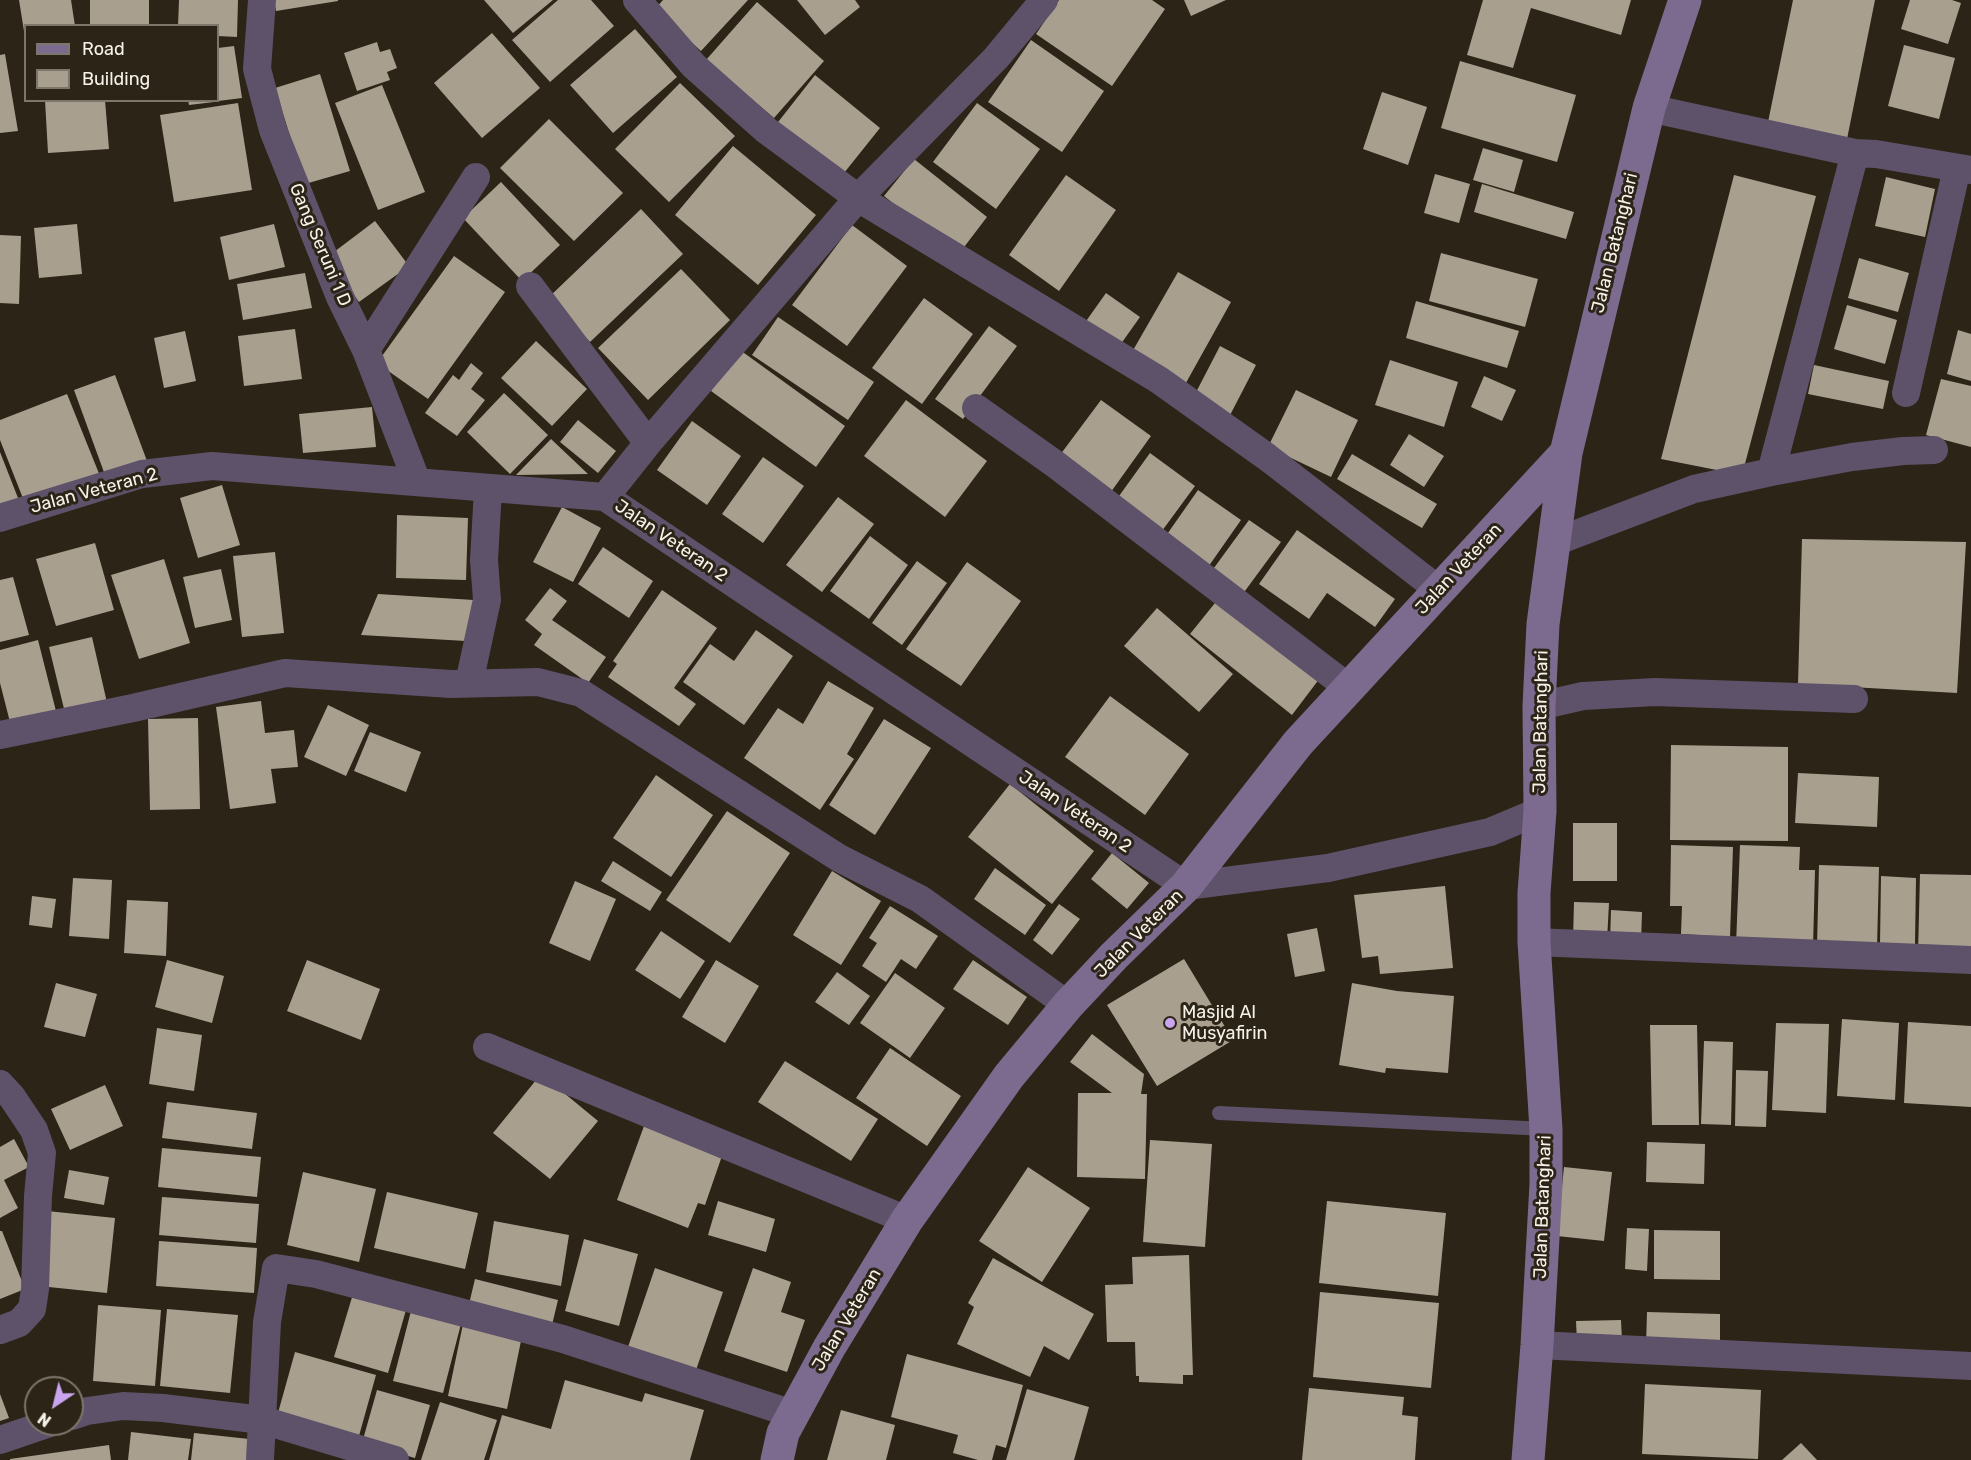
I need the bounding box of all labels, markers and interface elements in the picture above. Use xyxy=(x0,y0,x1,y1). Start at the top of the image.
legend xyxy=(24,24,219,102)
text: Road xyxy=(82,38,125,60)
text: Building xyxy=(82,68,150,90)
street label: Jalan Batanghari xyxy=(1587,171,1643,315)
street label: Gang Seruni 1 D xyxy=(284,180,356,310)
street label: Jalan Veteran 2 xyxy=(28,464,160,518)
street label: Jalan Veteran 2 xyxy=(610,495,732,587)
street label: Jalan Veteran xyxy=(1411,519,1507,619)
street label: Jalan Batanghari xyxy=(1529,650,1553,794)
street label: Jalan Veteran 2 xyxy=(1014,766,1136,858)
street label: Jalan Veteran xyxy=(1090,885,1188,983)
place label: Masjid Al Musyafirin xyxy=(1182,1002,1267,1044)
marker: Masjid Al Musyafirin xyxy=(1163,1016,1177,1030)
street label: Jalan Batanghari xyxy=(1530,1135,1556,1279)
street label: Jalan Veteran xyxy=(808,1265,886,1375)
north arrow xyxy=(24,1376,84,1436)
text: N xyxy=(34,1408,55,1431)

